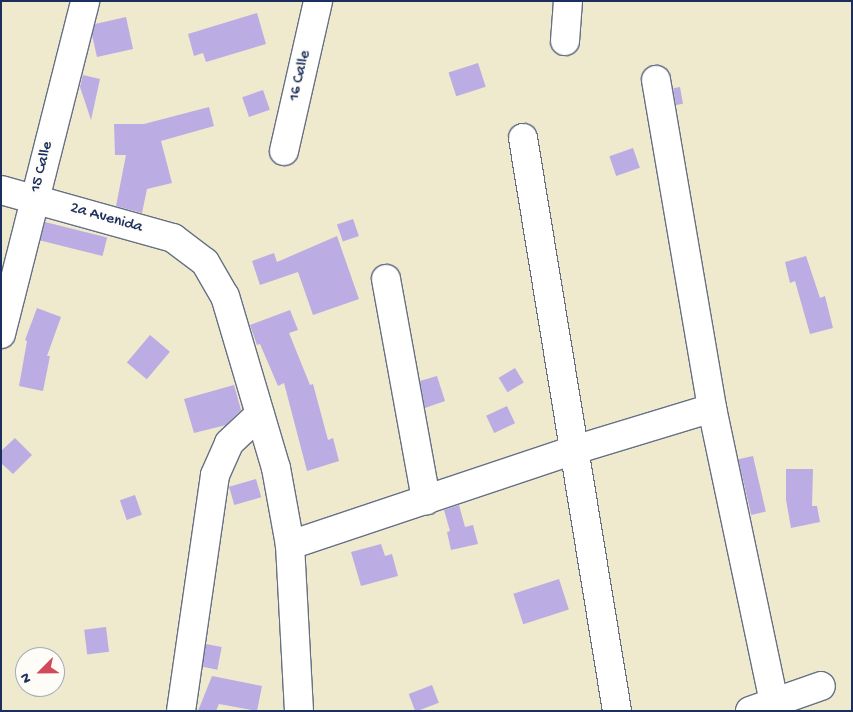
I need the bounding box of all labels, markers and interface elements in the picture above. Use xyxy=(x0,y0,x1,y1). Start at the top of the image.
street label: 16 Calle xyxy=(286,49,316,103)
street label: 15 Calle xyxy=(27,140,59,194)
street label: 2a Avenida xyxy=(68,199,144,239)
north arrow xyxy=(15,647,65,697)
text: N xyxy=(17,670,36,685)

